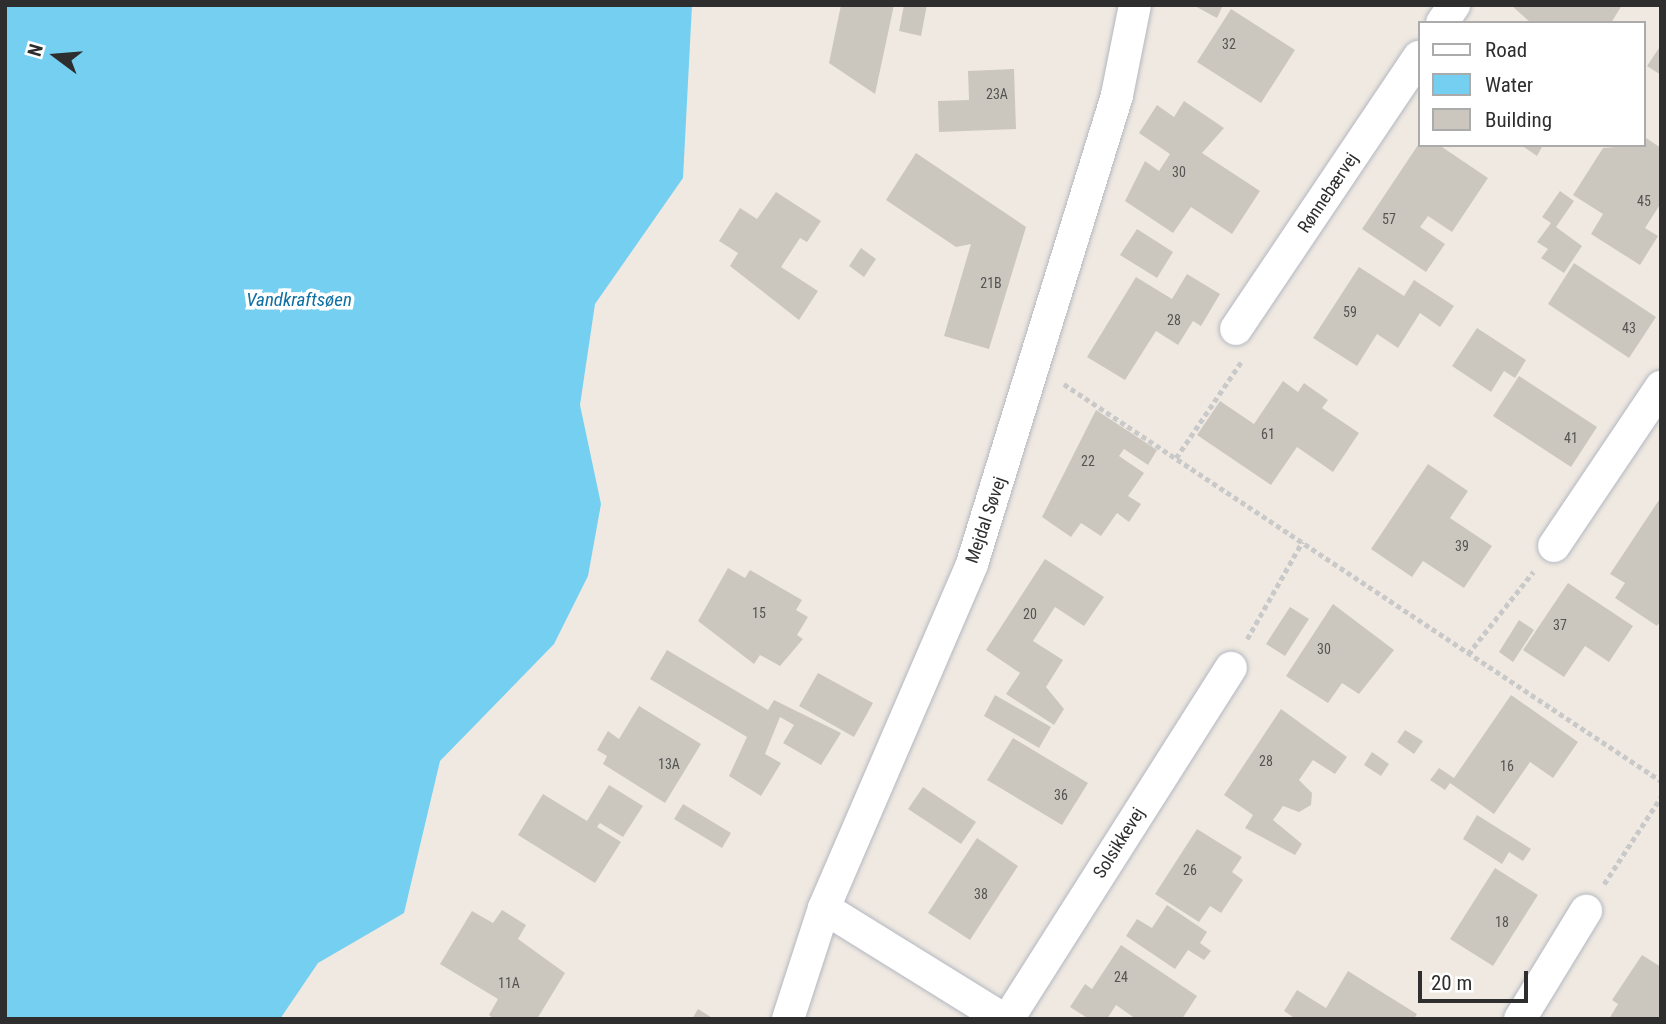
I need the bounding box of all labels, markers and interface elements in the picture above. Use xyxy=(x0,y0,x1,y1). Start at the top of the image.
north arrow xyxy=(21,21,91,91)
legend xyxy=(1418,21,1645,147)
house number: 32 xyxy=(1222,36,1236,52)
text: Road xyxy=(1485,38,1527,62)
text: N xyxy=(23,41,48,59)
text: Water xyxy=(1485,73,1533,97)
house number: 23A xyxy=(986,86,1008,102)
text: Building xyxy=(1485,108,1552,132)
street label: Rønnebærvej xyxy=(1293,149,1363,237)
house number: 30 xyxy=(1172,164,1186,180)
house number: 45 xyxy=(1637,193,1651,209)
house number: 57 xyxy=(1382,211,1396,227)
house number: 21B xyxy=(980,275,1002,291)
water label: Vandkraftsøen xyxy=(246,289,352,311)
house number: 59 xyxy=(1343,304,1357,320)
house number: 28 xyxy=(1167,312,1181,328)
house number: 43 xyxy=(1622,320,1636,336)
house number: 61 xyxy=(1261,426,1275,442)
house number: 41 xyxy=(1564,430,1578,446)
house number: 22 xyxy=(1081,453,1095,469)
street label: Mejdal Søvej xyxy=(961,474,1011,566)
house number: 39 xyxy=(1455,538,1469,554)
house number: 15 xyxy=(752,605,766,621)
house number: 20 xyxy=(1023,606,1037,622)
house number: 37 xyxy=(1553,617,1567,633)
house number: 30 xyxy=(1317,641,1331,657)
house number: 28 xyxy=(1259,753,1273,769)
house number: 13A xyxy=(658,756,680,772)
house number: 16 xyxy=(1500,758,1514,774)
house number: 36 xyxy=(1054,787,1068,803)
street label: Solsikkevej xyxy=(1089,804,1149,882)
house number: 26 xyxy=(1183,862,1197,878)
house number: 38 xyxy=(974,886,988,902)
house number: 18 xyxy=(1495,914,1509,930)
scale bar xyxy=(1421,958,1531,1002)
house number: 24 xyxy=(1114,969,1128,985)
text: 20 m xyxy=(1431,971,1472,995)
house number: 11A xyxy=(498,975,520,991)

